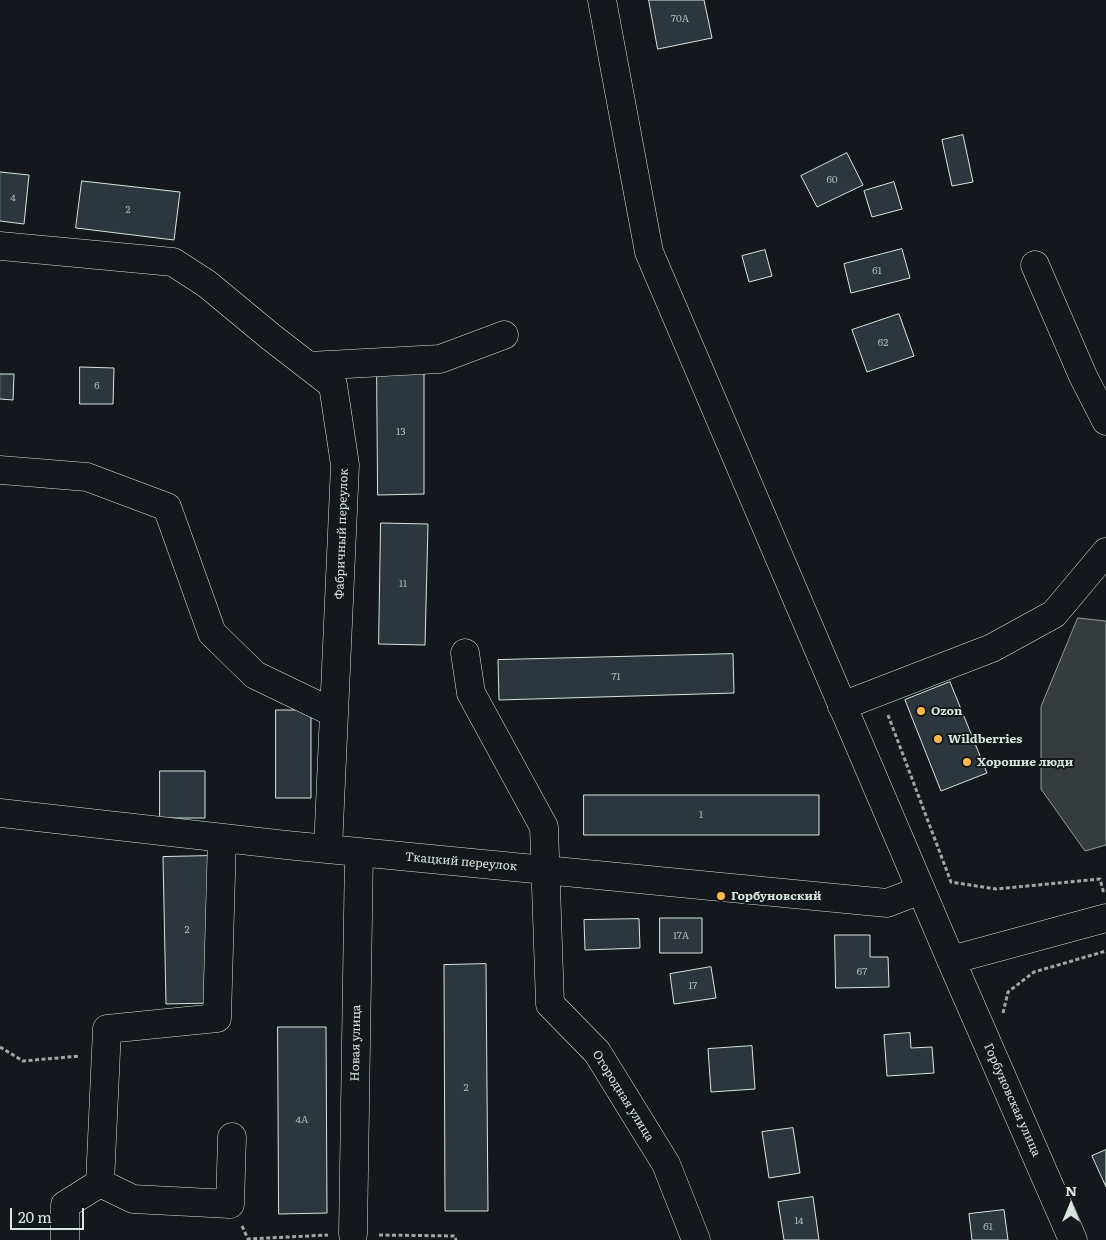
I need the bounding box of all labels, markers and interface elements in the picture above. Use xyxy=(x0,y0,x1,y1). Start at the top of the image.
house number: 70А xyxy=(671,13,689,25)
house number: 60 xyxy=(826,174,838,186)
house number: 4 xyxy=(10,192,16,204)
house number: 2 xyxy=(125,204,131,216)
house number: 61 xyxy=(872,265,882,277)
house number: 62 xyxy=(878,337,888,349)
house number: 6 xyxy=(94,380,100,392)
house number: 13 xyxy=(396,426,406,438)
street label: Фабричный переулок xyxy=(333,468,351,600)
house number: 11 xyxy=(399,578,407,590)
house number: 71 xyxy=(611,671,621,683)
place label: Ozon xyxy=(931,704,962,718)
marker: Ozon xyxy=(915,705,927,717)
place label: Wildberries xyxy=(948,732,1022,746)
marker: Wildberries xyxy=(932,733,944,745)
place label: Хорошие люди xyxy=(977,755,1073,769)
marker: Хорошие люди xyxy=(961,756,973,768)
house number: 1 xyxy=(699,809,703,821)
street label: Ткацкий переулок xyxy=(405,850,517,874)
place label: Горбуновский xyxy=(731,889,822,903)
marker: Горбуновский xyxy=(715,890,727,902)
house number: 2 xyxy=(184,924,190,936)
house number: 17А xyxy=(673,930,689,942)
house number: 67 xyxy=(857,966,867,978)
house number: 17 xyxy=(689,980,697,992)
street label: Новая улица xyxy=(348,1005,364,1081)
street label: Горбуновская улица xyxy=(981,1041,1043,1159)
street label: Огородная улица xyxy=(589,1048,657,1144)
house number: 2 xyxy=(463,1082,469,1094)
house number: 4А xyxy=(296,1114,308,1126)
north arrow xyxy=(1046,1180,1096,1230)
text: N xyxy=(1065,1180,1077,1200)
scale bar xyxy=(12,1198,86,1230)
text: 20 m xyxy=(18,1205,52,1228)
house number: 14 xyxy=(794,1215,804,1227)
house number: 61 xyxy=(983,1221,993,1233)

